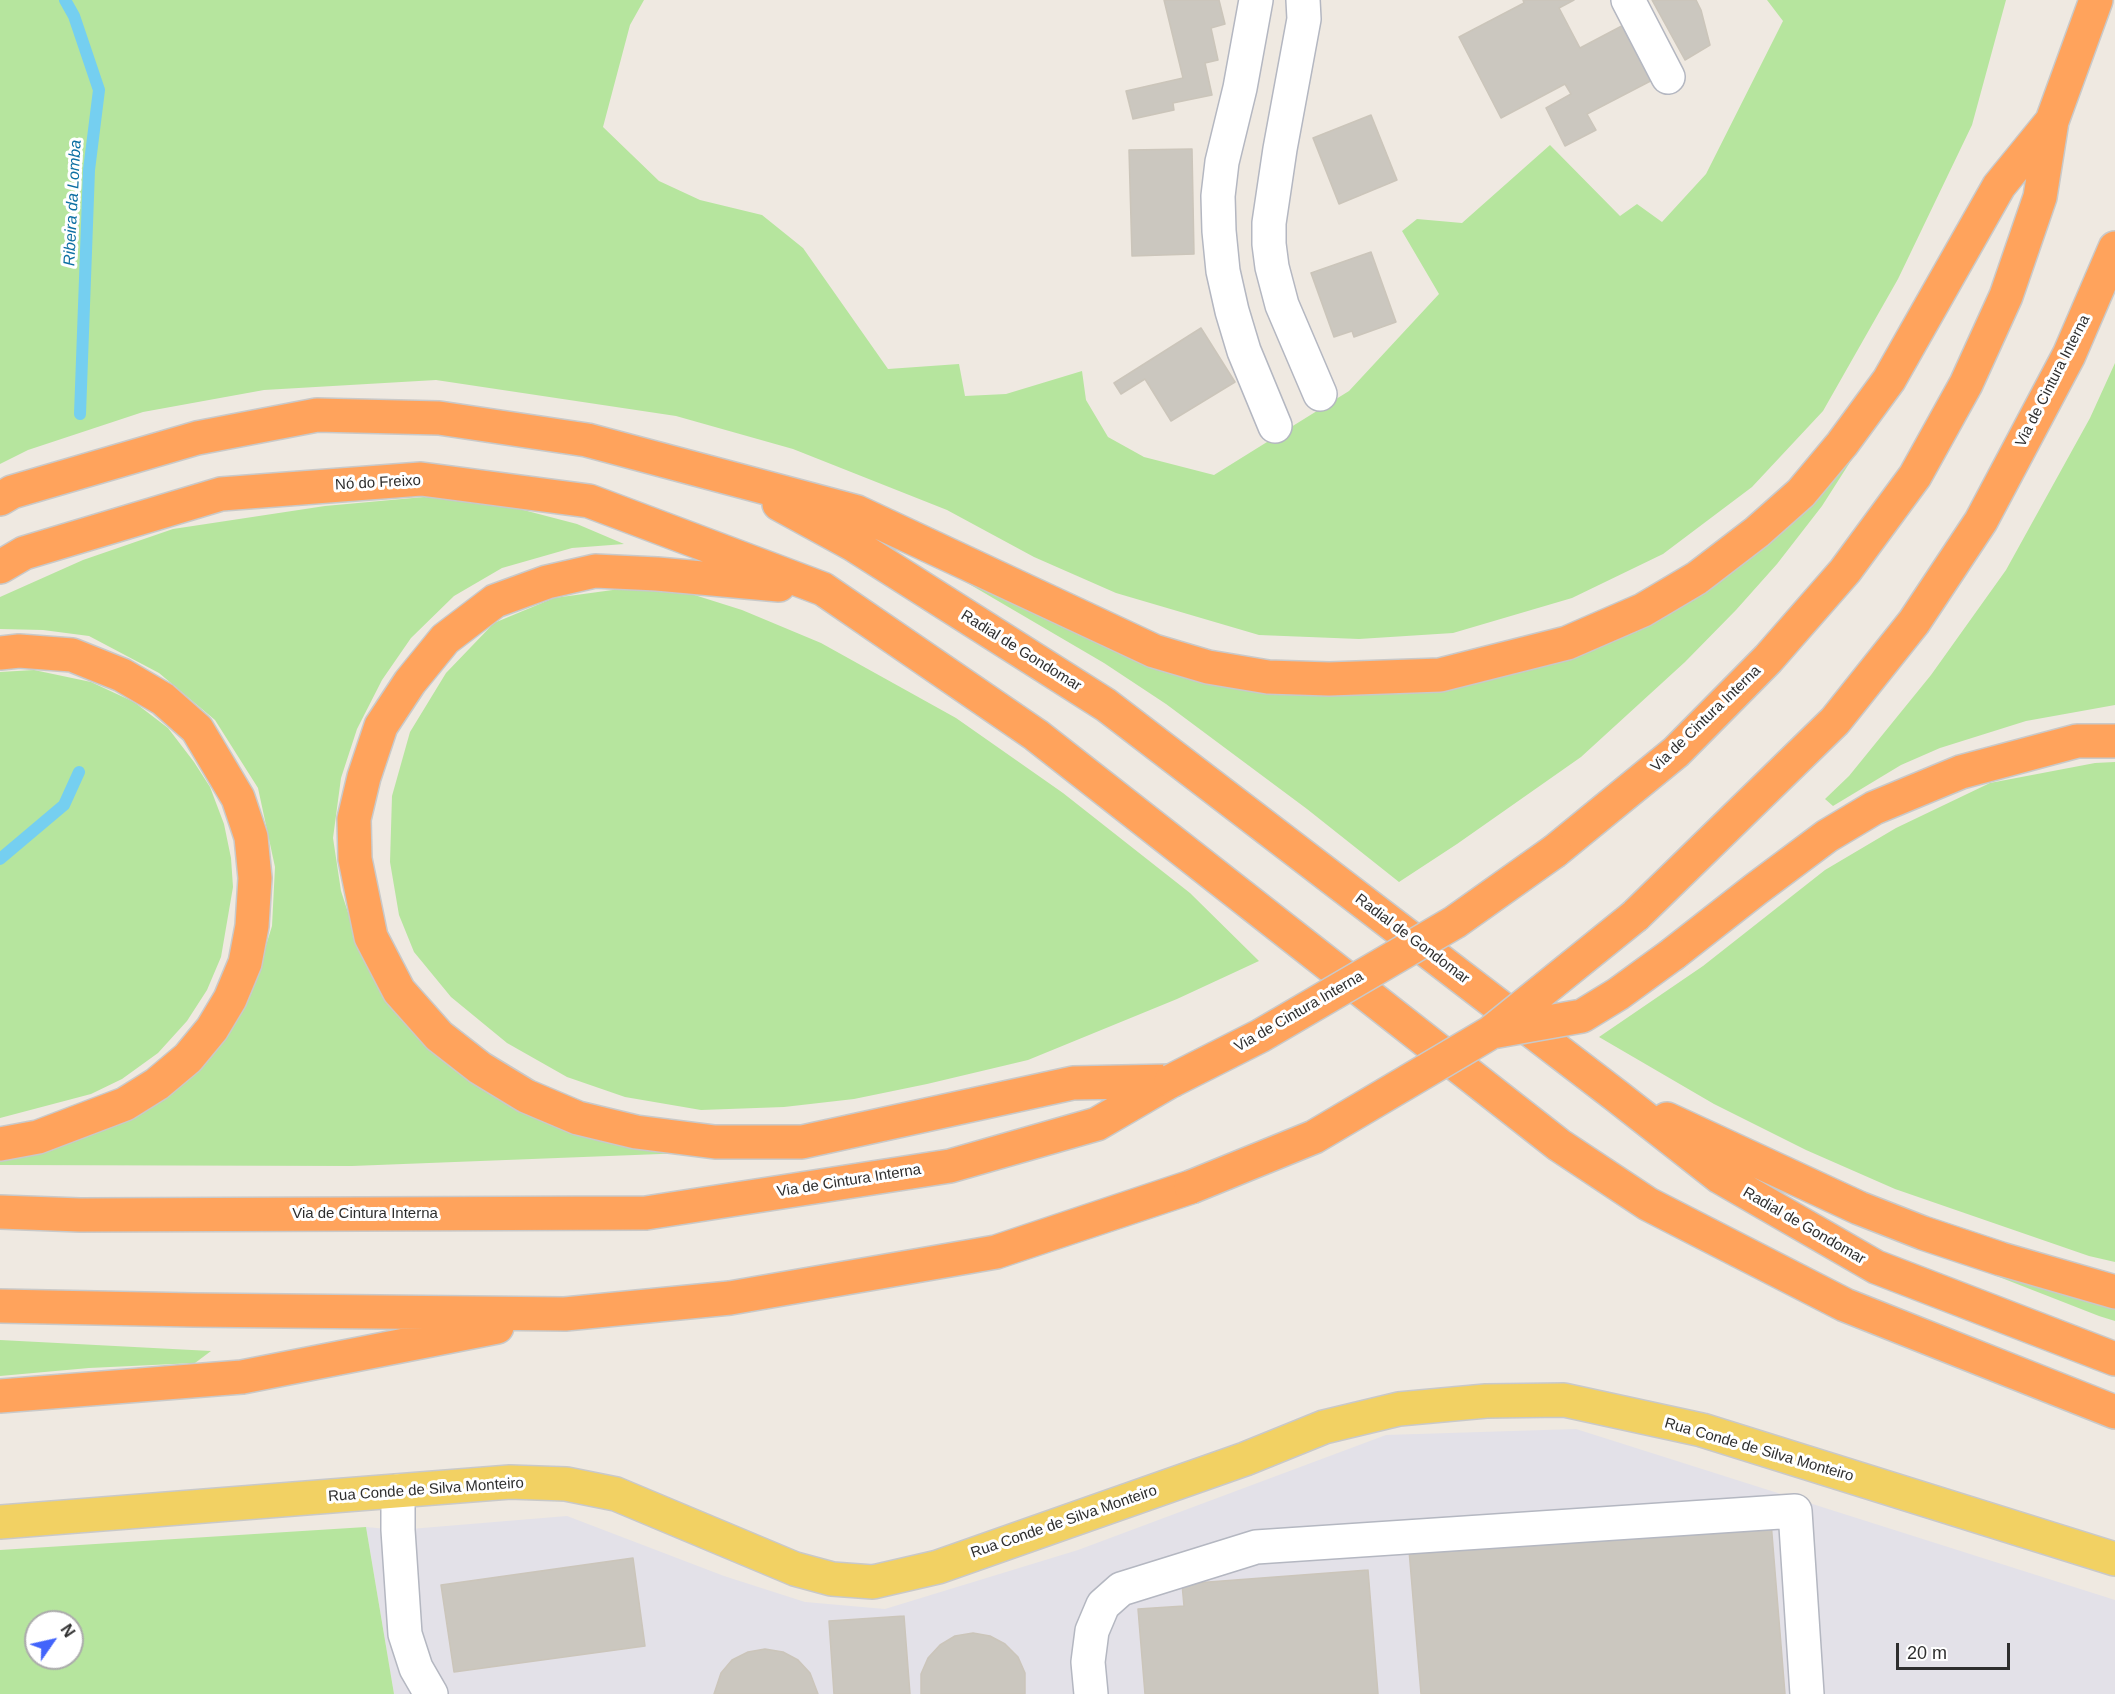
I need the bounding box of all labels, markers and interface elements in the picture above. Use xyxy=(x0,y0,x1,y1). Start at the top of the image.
water label: Ribeira da Lomba xyxy=(60,139,86,267)
street label: Via de Cintura Interna xyxy=(2012,312,2094,450)
street label: Nó do Freixo xyxy=(335,472,421,494)
street label: Radial de Gondomar xyxy=(958,607,1084,695)
street label: Via de Cintura Interna xyxy=(1647,662,1765,776)
street label: Radial de Gondomar xyxy=(1351,890,1473,988)
street label: Via de Cintura Interna xyxy=(1231,968,1367,1056)
street label: Via de Cintura Interna xyxy=(776,1161,922,1201)
street label: Radial de Gondomar xyxy=(1740,1184,1868,1268)
street label: Via de Cintura Interna xyxy=(292,1205,438,1223)
street label: Rua Conde de Silva Monteiro xyxy=(1662,1414,1856,1486)
street label: Rua Conde de Silva Monteiro xyxy=(328,1474,524,1506)
street label: Rua Conde de Silva Monteiro xyxy=(968,1482,1160,1562)
north arrow xyxy=(24,1610,84,1670)
text: N xyxy=(57,1621,78,1640)
scale bar xyxy=(1899,1631,2013,1669)
text: 20 m xyxy=(1907,1643,1947,1663)

